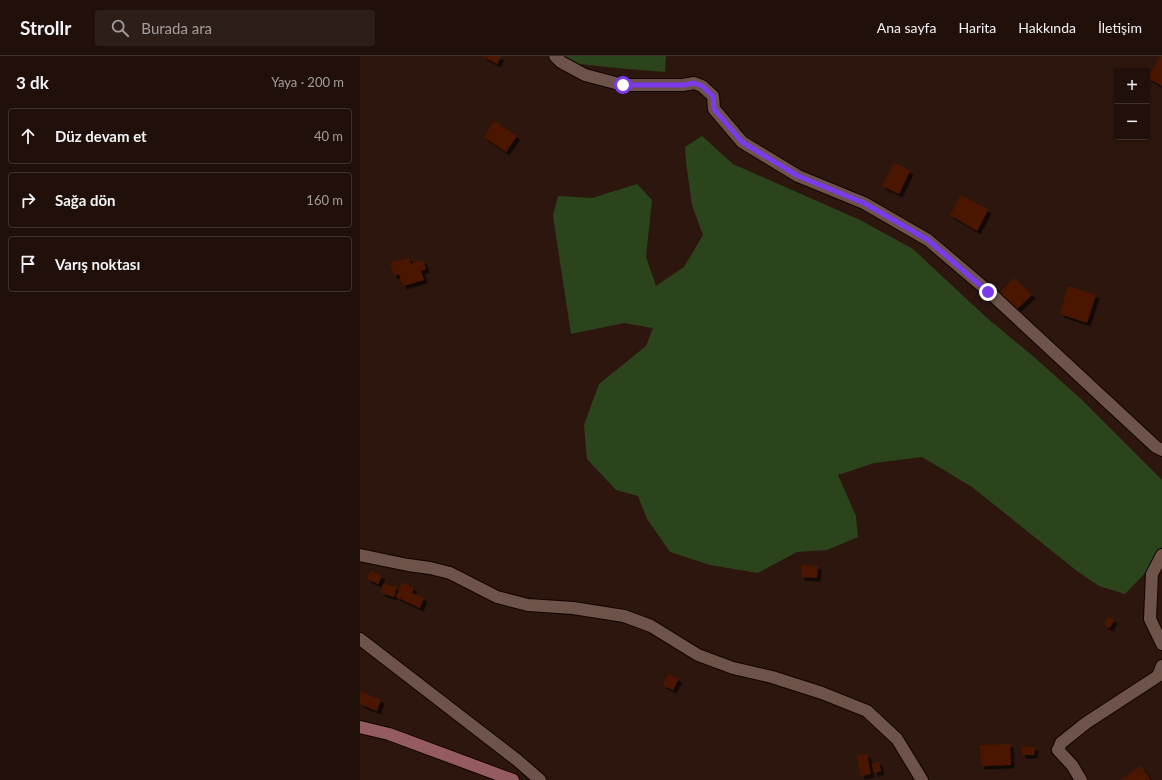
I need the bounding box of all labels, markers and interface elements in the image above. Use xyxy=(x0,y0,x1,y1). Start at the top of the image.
search box xyxy=(95,10,375,46)
text: Strollr xyxy=(20,16,71,39)
icon: search xyxy=(109,17,131,39)
text: Burada ara xyxy=(141,19,212,37)
text: Ana sayfa xyxy=(877,19,936,36)
text: Harita xyxy=(958,19,996,36)
text: Hakkında xyxy=(1018,19,1076,36)
text: İletişim xyxy=(1098,19,1142,36)
map controls xyxy=(1114,68,1150,140)
button: + xyxy=(1114,68,1150,104)
text: 3 dk xyxy=(16,72,49,93)
text: Yaya · 200 m xyxy=(271,74,344,90)
route start xyxy=(614,76,632,94)
button: − xyxy=(1114,104,1150,140)
icon: ahead xyxy=(17,125,39,147)
text: Düz devam et xyxy=(55,127,147,145)
text: 40 m xyxy=(314,128,343,144)
icon: right xyxy=(17,189,39,211)
text: Sağa dön xyxy=(55,191,116,209)
text: 160 m xyxy=(306,192,343,208)
icon: arrive xyxy=(17,253,39,275)
text: Varış noktası xyxy=(55,255,140,273)
route end xyxy=(979,283,997,301)

